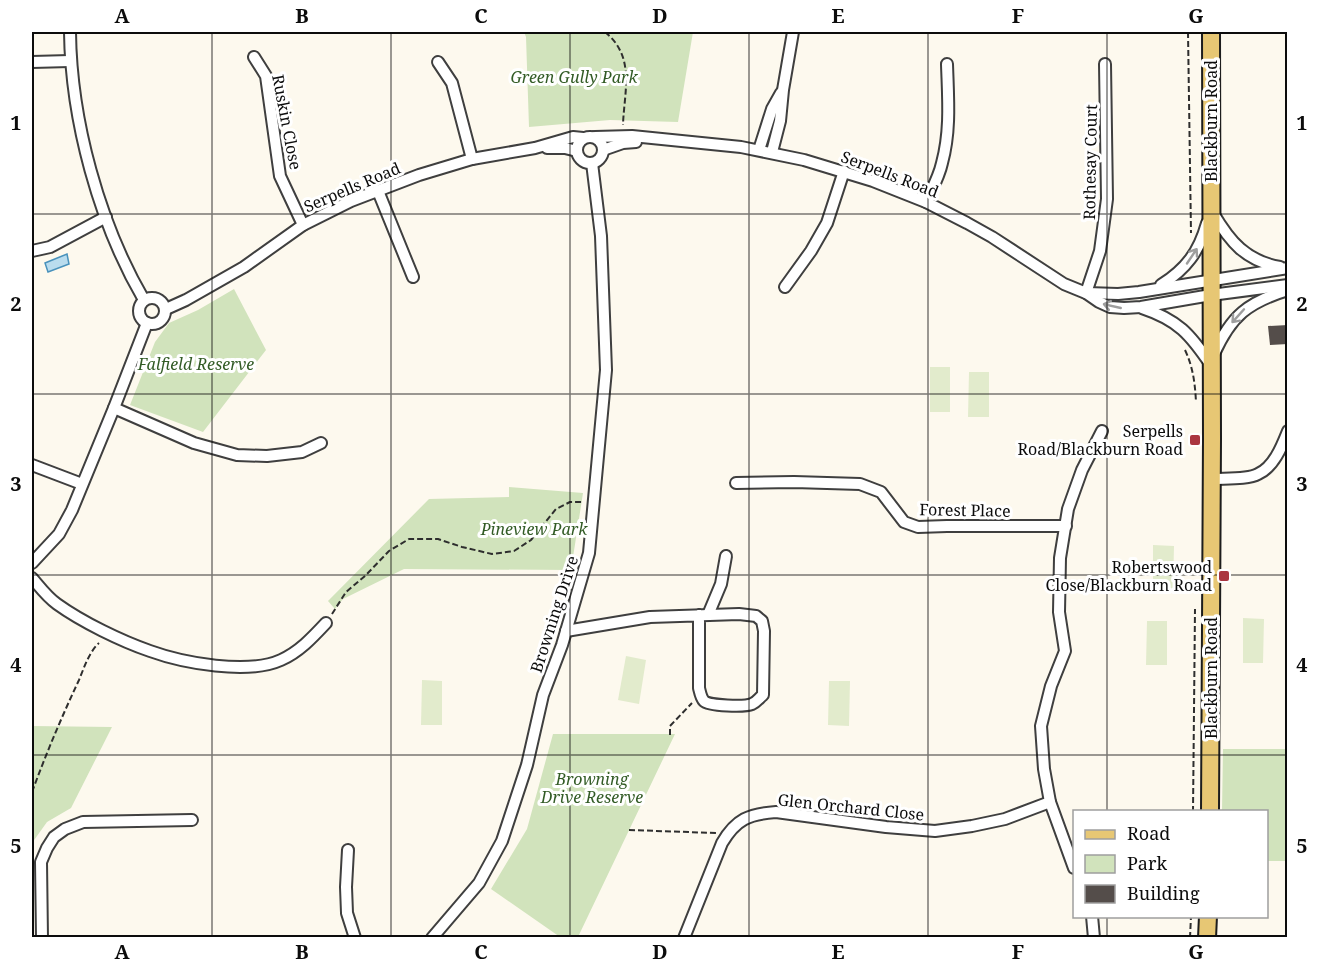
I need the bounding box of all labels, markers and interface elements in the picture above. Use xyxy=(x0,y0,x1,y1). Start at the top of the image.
text: A xyxy=(114,2,130,29)
text: B xyxy=(295,2,309,29)
text: C xyxy=(474,2,488,29)
text: D xyxy=(652,2,668,29)
text: E xyxy=(831,2,845,29)
text: F xyxy=(1012,2,1024,29)
text: G xyxy=(1188,2,1204,29)
street label: Blackburn Road xyxy=(1200,60,1222,182)
park label: Green Gully Park xyxy=(510,66,639,88)
street label: Ruskin Close xyxy=(267,72,307,172)
street label: Rothesay Court xyxy=(1078,104,1102,220)
text: 1 xyxy=(10,109,22,136)
text: 1 xyxy=(1296,109,1308,136)
street label: Serpells Road xyxy=(838,145,942,203)
street label: Serpells Road xyxy=(300,157,404,217)
one-way arrow xyxy=(1186,248,1198,265)
text: 2 xyxy=(10,290,22,317)
text: 2 xyxy=(1296,290,1308,317)
one-way arrow xyxy=(1103,299,1122,311)
one-way arrow xyxy=(1231,309,1245,324)
park label: Falfield Reserve xyxy=(137,353,254,375)
place label: Serpells Road/Blackburn Road xyxy=(1018,420,1183,460)
marker: Serpells Road/Blackburn Road xyxy=(1188,433,1202,447)
text: 3 xyxy=(10,470,22,497)
text: 3 xyxy=(1296,470,1308,497)
street label: Forest Place xyxy=(919,498,1011,522)
park label: Pineview Park xyxy=(480,518,588,540)
street label: Browning Drive xyxy=(525,553,583,675)
place label: Robertswood Close/Blackburn Road xyxy=(1045,556,1212,596)
marker: Robertswood Close/Blackburn Road xyxy=(1217,569,1231,583)
street label: Blackburn Road xyxy=(1200,617,1222,739)
text: 4 xyxy=(10,651,22,678)
text: 4 xyxy=(1296,651,1308,678)
park label: Browning Drive Reserve xyxy=(540,768,643,808)
street label: Glen Orchard Close xyxy=(777,788,925,826)
legend xyxy=(1073,810,1268,918)
text: Road xyxy=(1127,821,1170,845)
text: 5 xyxy=(10,832,22,859)
text: 5 xyxy=(1296,832,1308,859)
text: Park xyxy=(1127,851,1167,875)
text: Building xyxy=(1127,881,1200,905)
text: A xyxy=(114,938,130,965)
text: B xyxy=(295,938,309,965)
text: C xyxy=(474,938,488,965)
text: D xyxy=(652,938,668,965)
text: E xyxy=(831,938,845,965)
text: F xyxy=(1012,938,1024,965)
text: G xyxy=(1188,938,1204,965)

